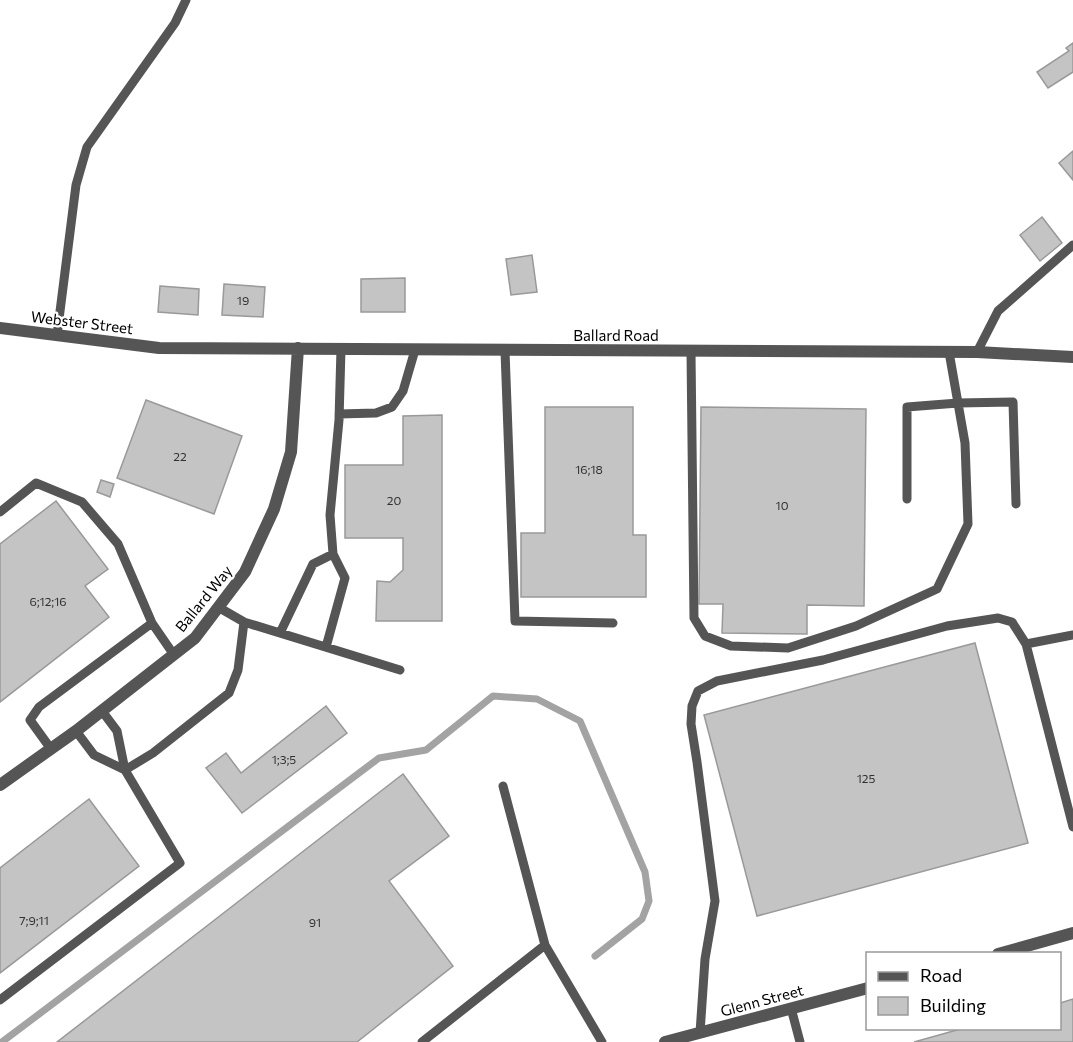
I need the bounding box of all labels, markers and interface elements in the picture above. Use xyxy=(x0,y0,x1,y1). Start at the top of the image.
house number: 19 xyxy=(237,293,249,307)
street label: Webster Street xyxy=(30,307,134,337)
street label: Ballard Road xyxy=(573,326,659,344)
house number: 22 xyxy=(173,449,187,463)
house number: 16;18 xyxy=(575,462,603,477)
house number: 20 xyxy=(387,493,401,507)
house number: 10 xyxy=(776,498,789,512)
street label: Ballard Way xyxy=(171,561,236,635)
house number: 6;12;16 xyxy=(29,594,67,609)
house number: 1;3;5 xyxy=(272,752,296,767)
house number: 125 xyxy=(857,771,875,785)
house number: 7;9;11 xyxy=(19,913,49,928)
house number: 91 xyxy=(309,915,321,929)
legend xyxy=(866,952,1061,1030)
text: Road xyxy=(920,964,962,986)
street label: Glenn Street xyxy=(718,980,805,1020)
text: Building xyxy=(920,994,986,1016)

